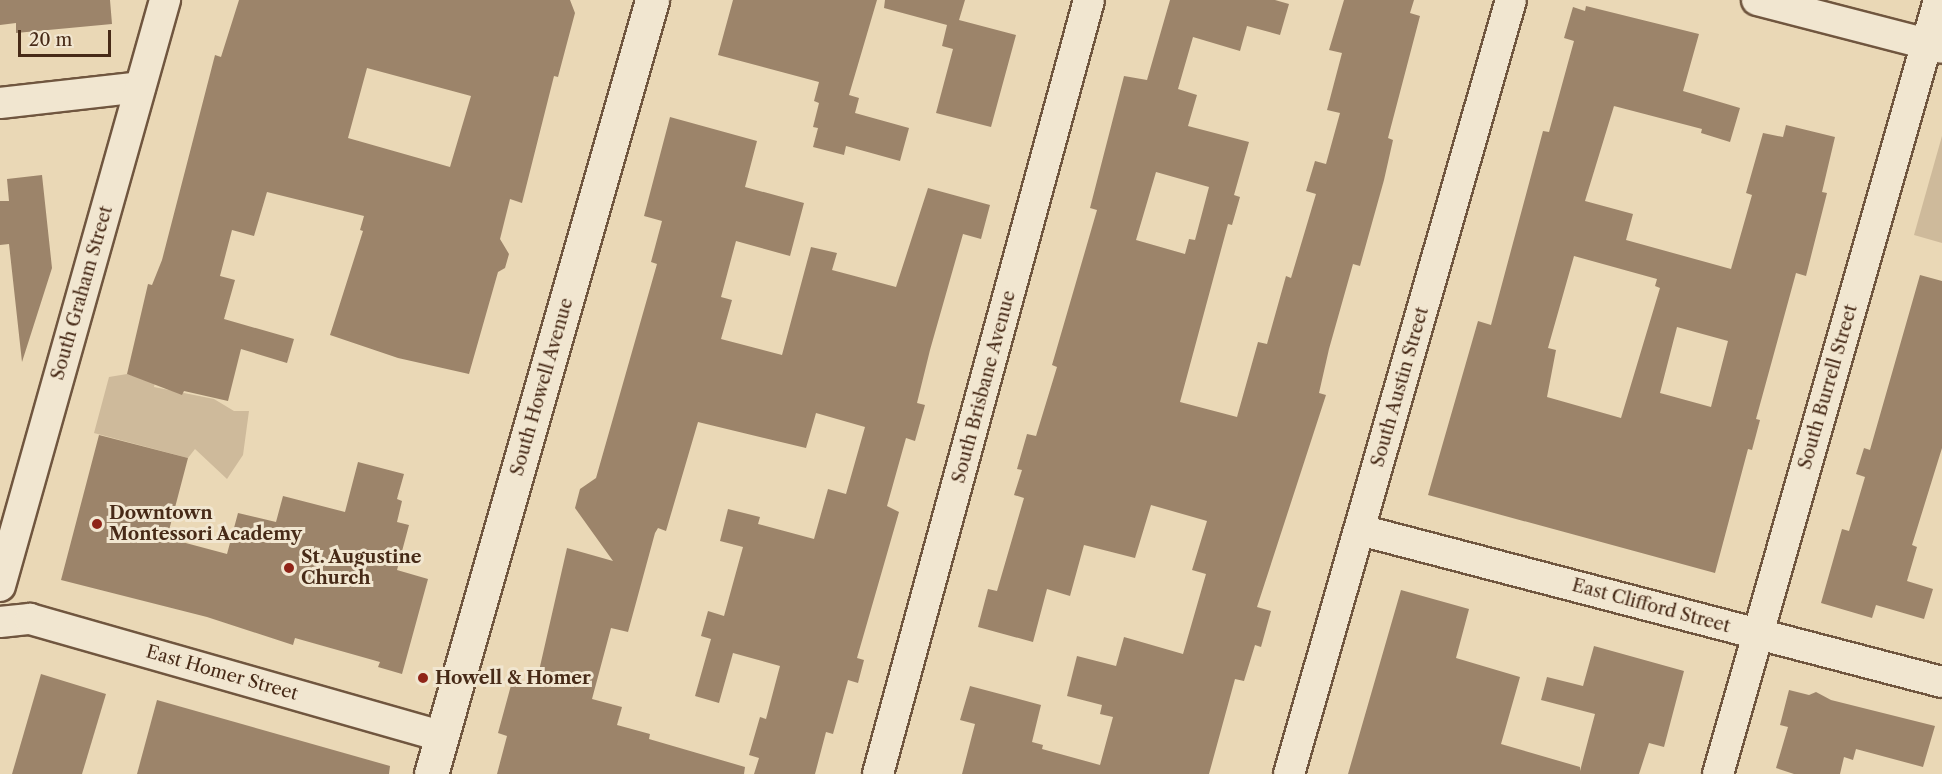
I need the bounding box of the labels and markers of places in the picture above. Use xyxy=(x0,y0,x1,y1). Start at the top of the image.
place label: Downtown Montessori Academy xyxy=(109,503,303,546)
marker: Downtown Montessori Academy xyxy=(90,517,104,531)
place label: St. Augustine Church xyxy=(301,547,422,590)
marker: St. Augustine Church xyxy=(282,561,296,575)
place label: Howell & Homer xyxy=(435,667,591,689)
marker: Howell & Homer xyxy=(416,671,430,685)

